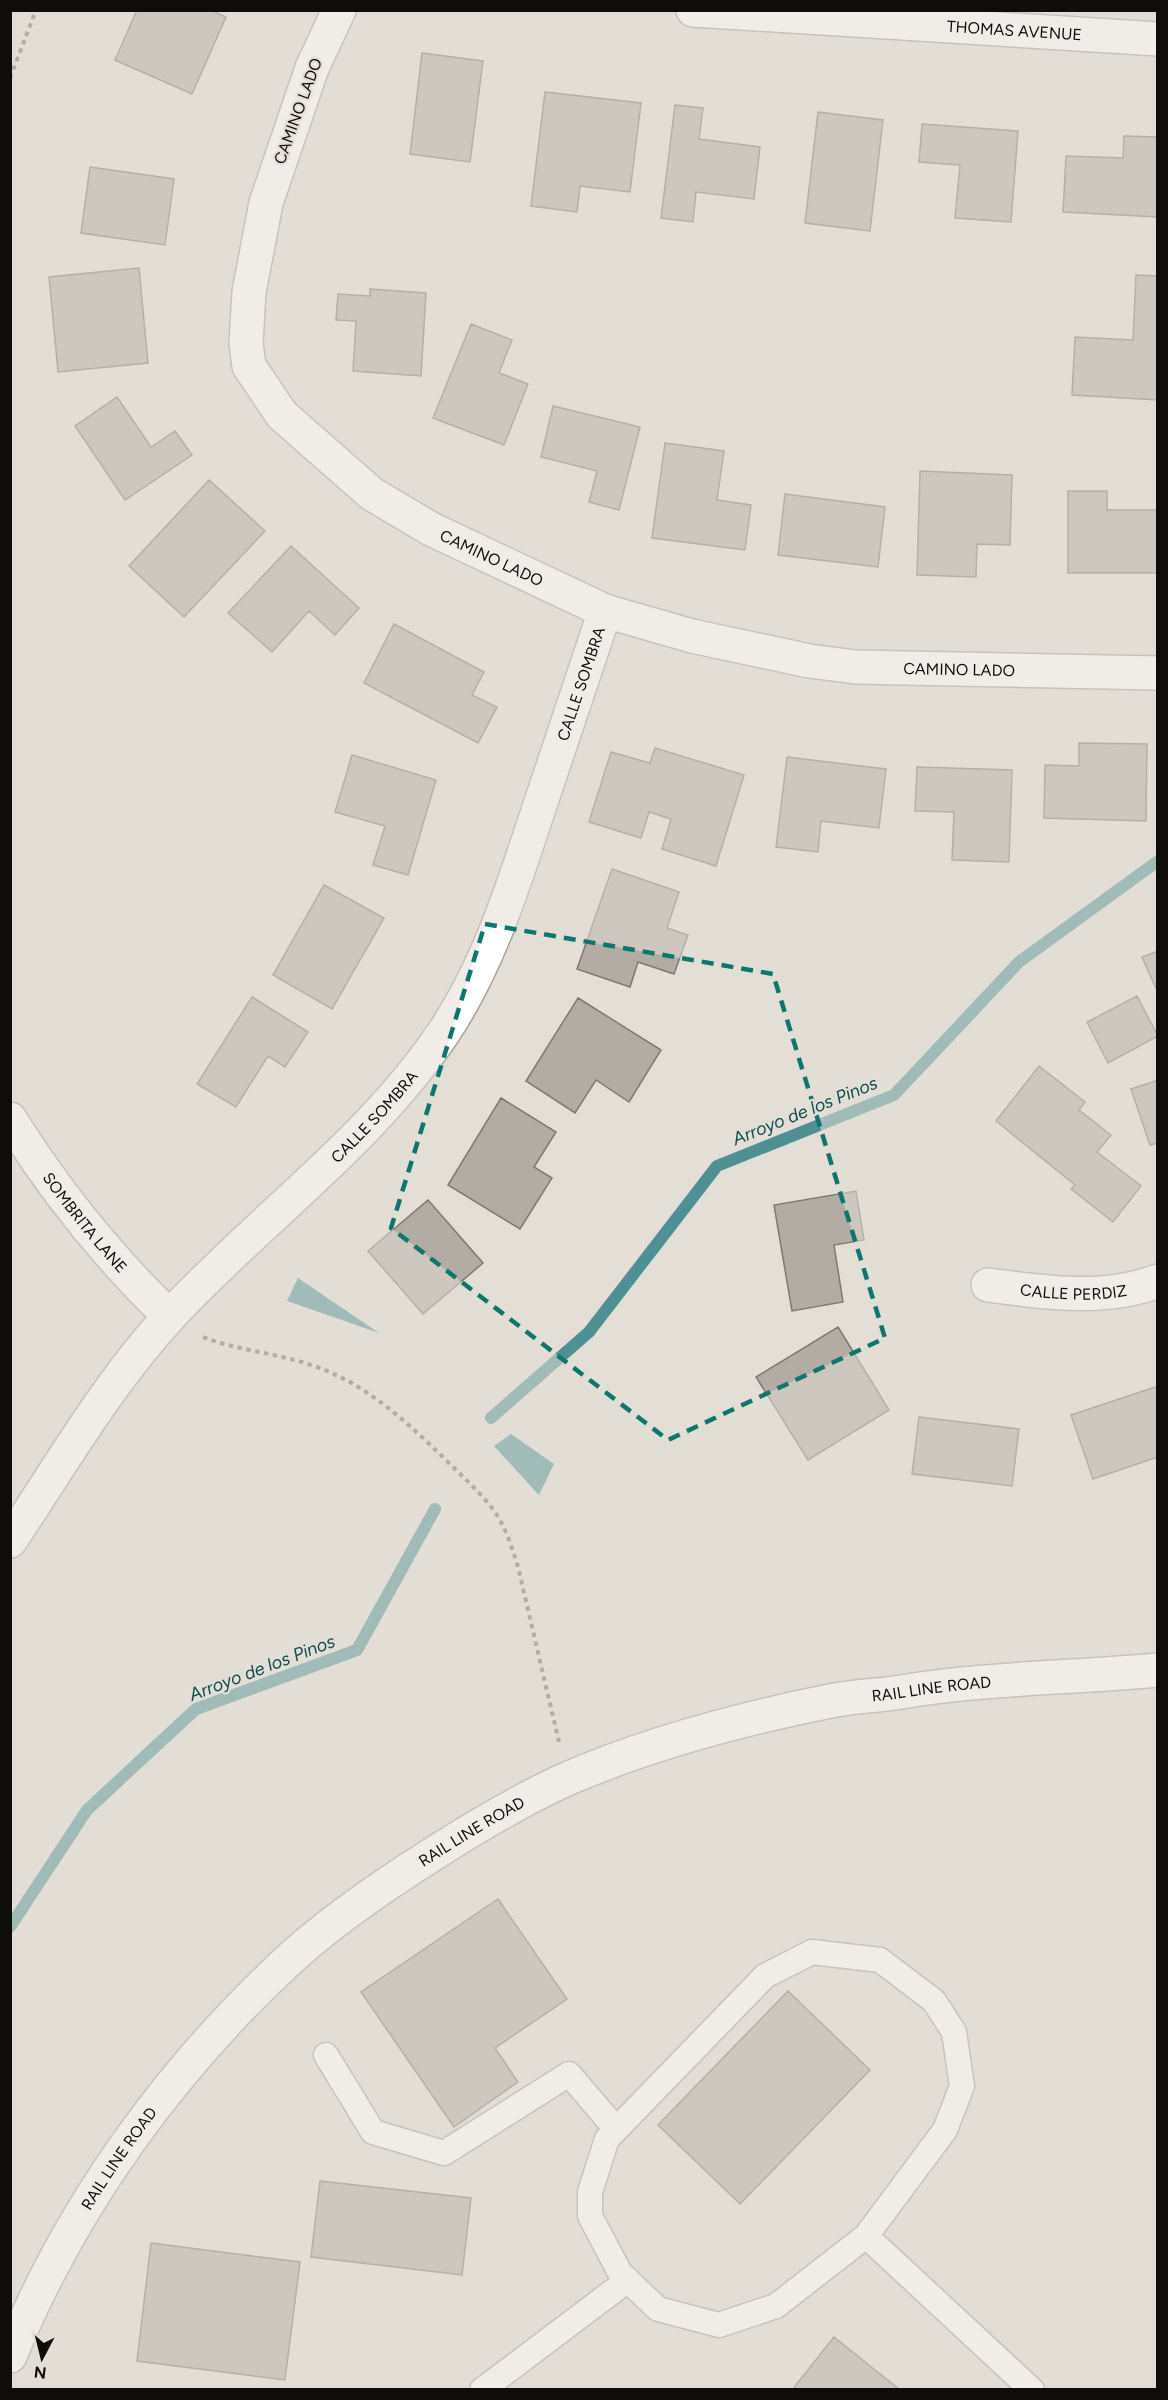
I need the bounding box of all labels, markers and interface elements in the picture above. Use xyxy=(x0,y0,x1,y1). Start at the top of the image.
street label: THOMAS AVENUE xyxy=(946,16,1083,44)
street label: CAMINO LADO xyxy=(270,55,326,167)
street label: CAMINO LADO xyxy=(437,525,546,590)
street label: CALLE SOMBRA xyxy=(553,624,609,743)
street label: CAMINO LADO xyxy=(903,658,1015,680)
street label: CALLE SOMBRA xyxy=(327,1066,422,1166)
water label: Arroyo de los Pinos xyxy=(728,1072,881,1151)
street label: SOMBRITA LANE xyxy=(39,1169,131,1276)
street label: CALLE PERDIZ xyxy=(1019,1280,1128,1303)
water label: Arroyo de los Pinos xyxy=(185,1630,339,1706)
street label: RAIL LINE ROAD xyxy=(871,1672,992,1705)
street label: RAIL LINE ROAD xyxy=(415,1792,528,1870)
street label: RAIL LINE ROAD xyxy=(77,2103,160,2213)
north arrow xyxy=(12,2328,72,2388)
text: N xyxy=(33,2362,48,2383)

